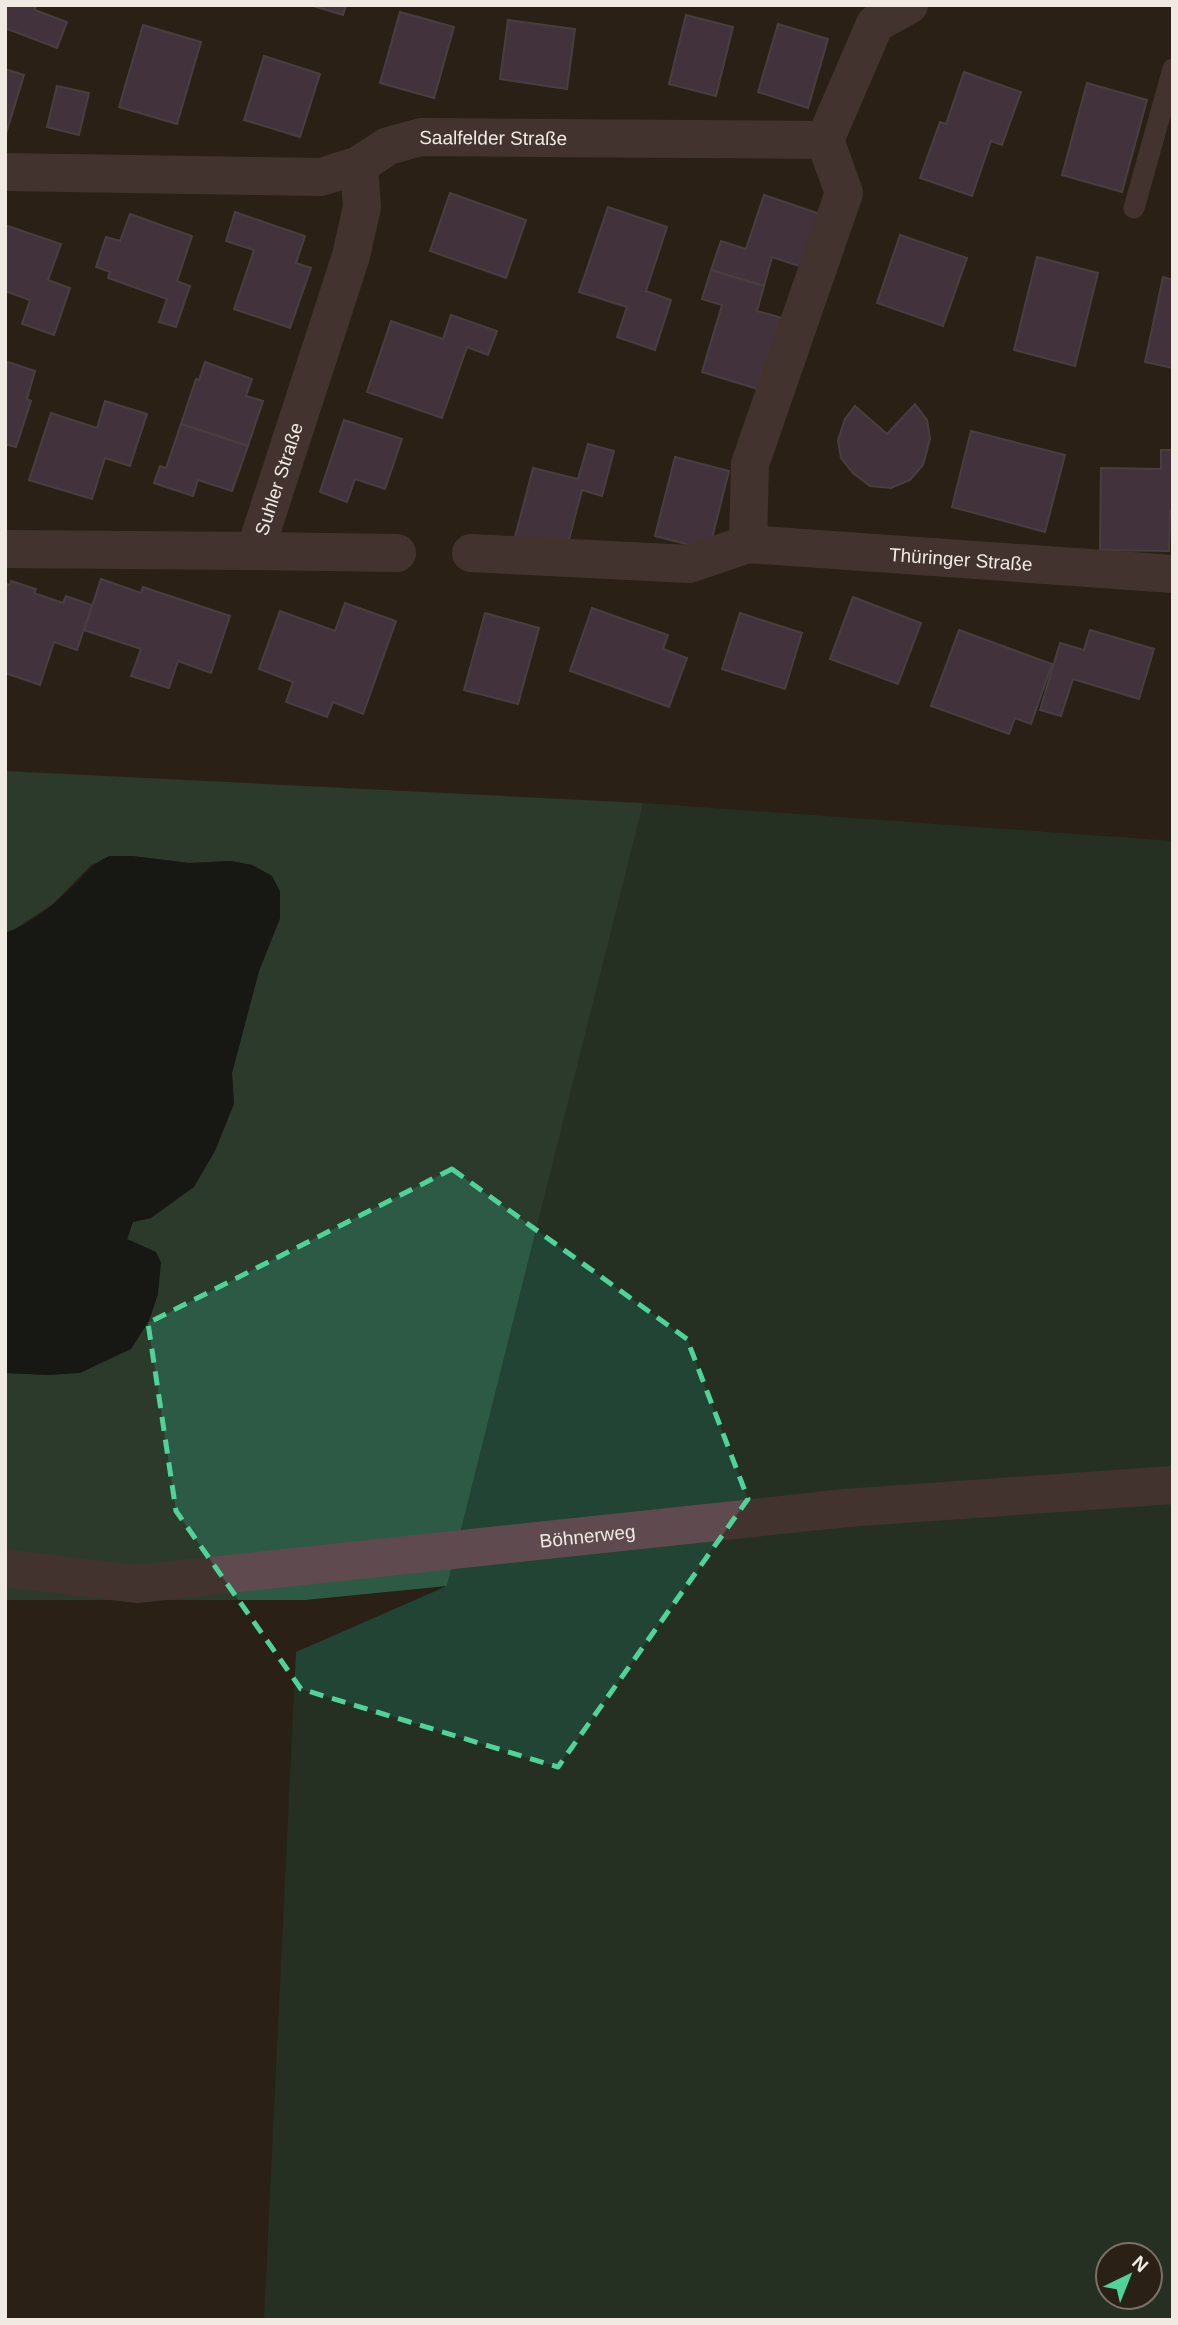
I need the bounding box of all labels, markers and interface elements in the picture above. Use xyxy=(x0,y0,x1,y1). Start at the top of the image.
street label: Saalfelder Straße xyxy=(419,126,567,149)
street label: Suhler Straße xyxy=(250,420,307,538)
street label: Thüringer Straße xyxy=(888,543,1033,575)
street label: Böhnerweg xyxy=(538,1520,636,1551)
north arrow xyxy=(1094,2241,1164,2311)
text: N xyxy=(1128,2252,1152,2276)

